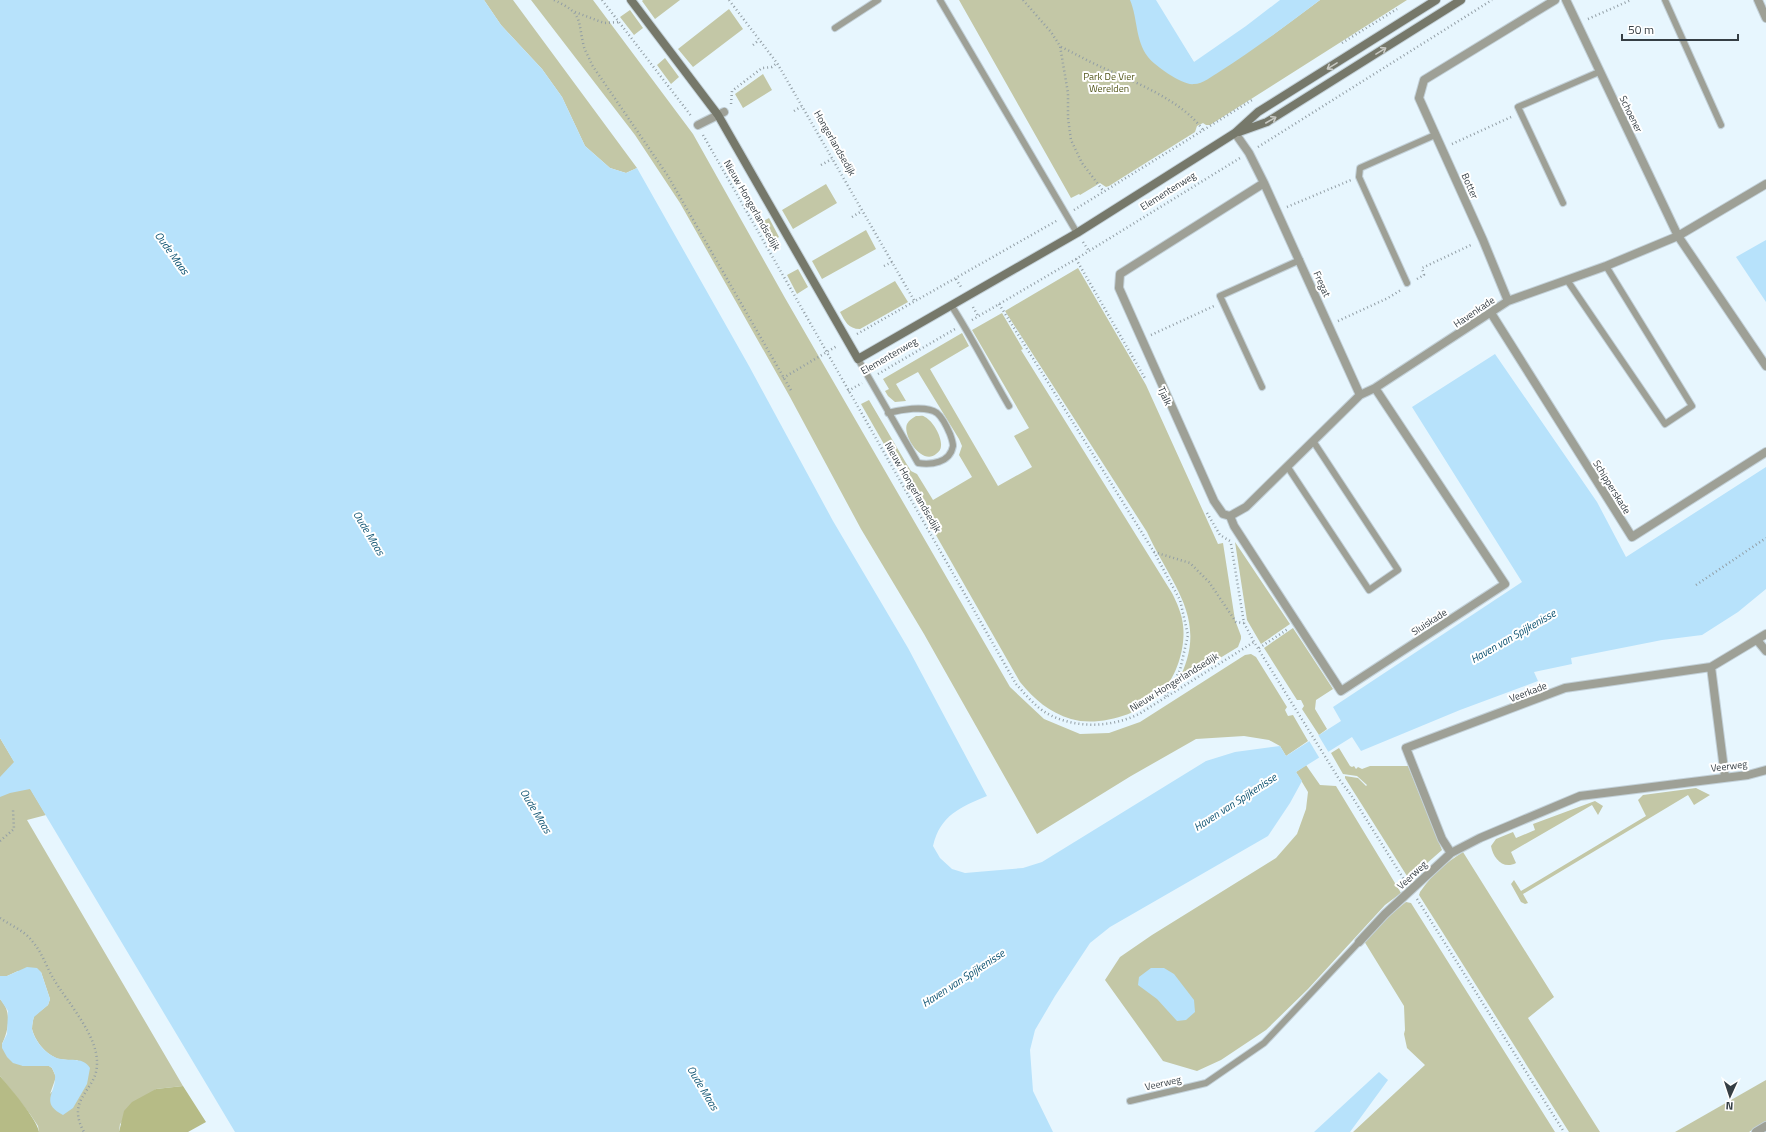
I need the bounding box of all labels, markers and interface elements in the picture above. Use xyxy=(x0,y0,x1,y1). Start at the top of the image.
scale bar xyxy=(1622,16,1738,42)
text: 50 m xyxy=(1628,20,1654,39)
one-way arrow xyxy=(1375,46,1387,54)
one-way arrow xyxy=(1327,62,1338,70)
park label: Park De Vier Werelden xyxy=(1083,69,1135,96)
street label: Schoener xyxy=(1616,93,1647,135)
street label: Hongerlandsedijk xyxy=(810,108,860,179)
one-way arrow xyxy=(1265,115,1277,123)
street label: Nieuw Hongerlandsedijk xyxy=(720,157,784,253)
street label: Elementenweg xyxy=(1137,168,1199,214)
street label: Botter xyxy=(1458,171,1483,202)
water label: Oude Maas xyxy=(151,228,194,279)
street label: Fregat xyxy=(1310,269,1335,300)
street label: Havenkade xyxy=(1450,293,1498,331)
street label: Elementenweg xyxy=(858,334,920,378)
street label: Tjalk xyxy=(1154,384,1176,408)
street label: Nieuw Hongerlandsedijk xyxy=(881,439,945,535)
street label: Schipperskade xyxy=(1589,457,1635,517)
water label: Oude Maas xyxy=(349,508,389,559)
street label: Sluiskade xyxy=(1408,605,1450,639)
water label: Haven van Spijkenisse xyxy=(1467,605,1559,667)
street label: Nieuw Hongerlandsedijk xyxy=(1127,648,1222,715)
street label: Veerkade xyxy=(1507,678,1549,706)
street label: Veerweg xyxy=(1710,756,1748,776)
water label: Haven van Spijkenisse xyxy=(1190,769,1280,835)
water label: Oude Maas xyxy=(516,786,556,837)
street label: Veerweg xyxy=(1393,857,1431,893)
water label: Haven van Spijkenisse xyxy=(918,945,1008,1011)
water label: Oude Maas xyxy=(683,1063,723,1114)
street label: Veerweg xyxy=(1143,1072,1183,1094)
north arrow xyxy=(1710,1076,1750,1116)
text: N xyxy=(1725,1098,1734,1114)

